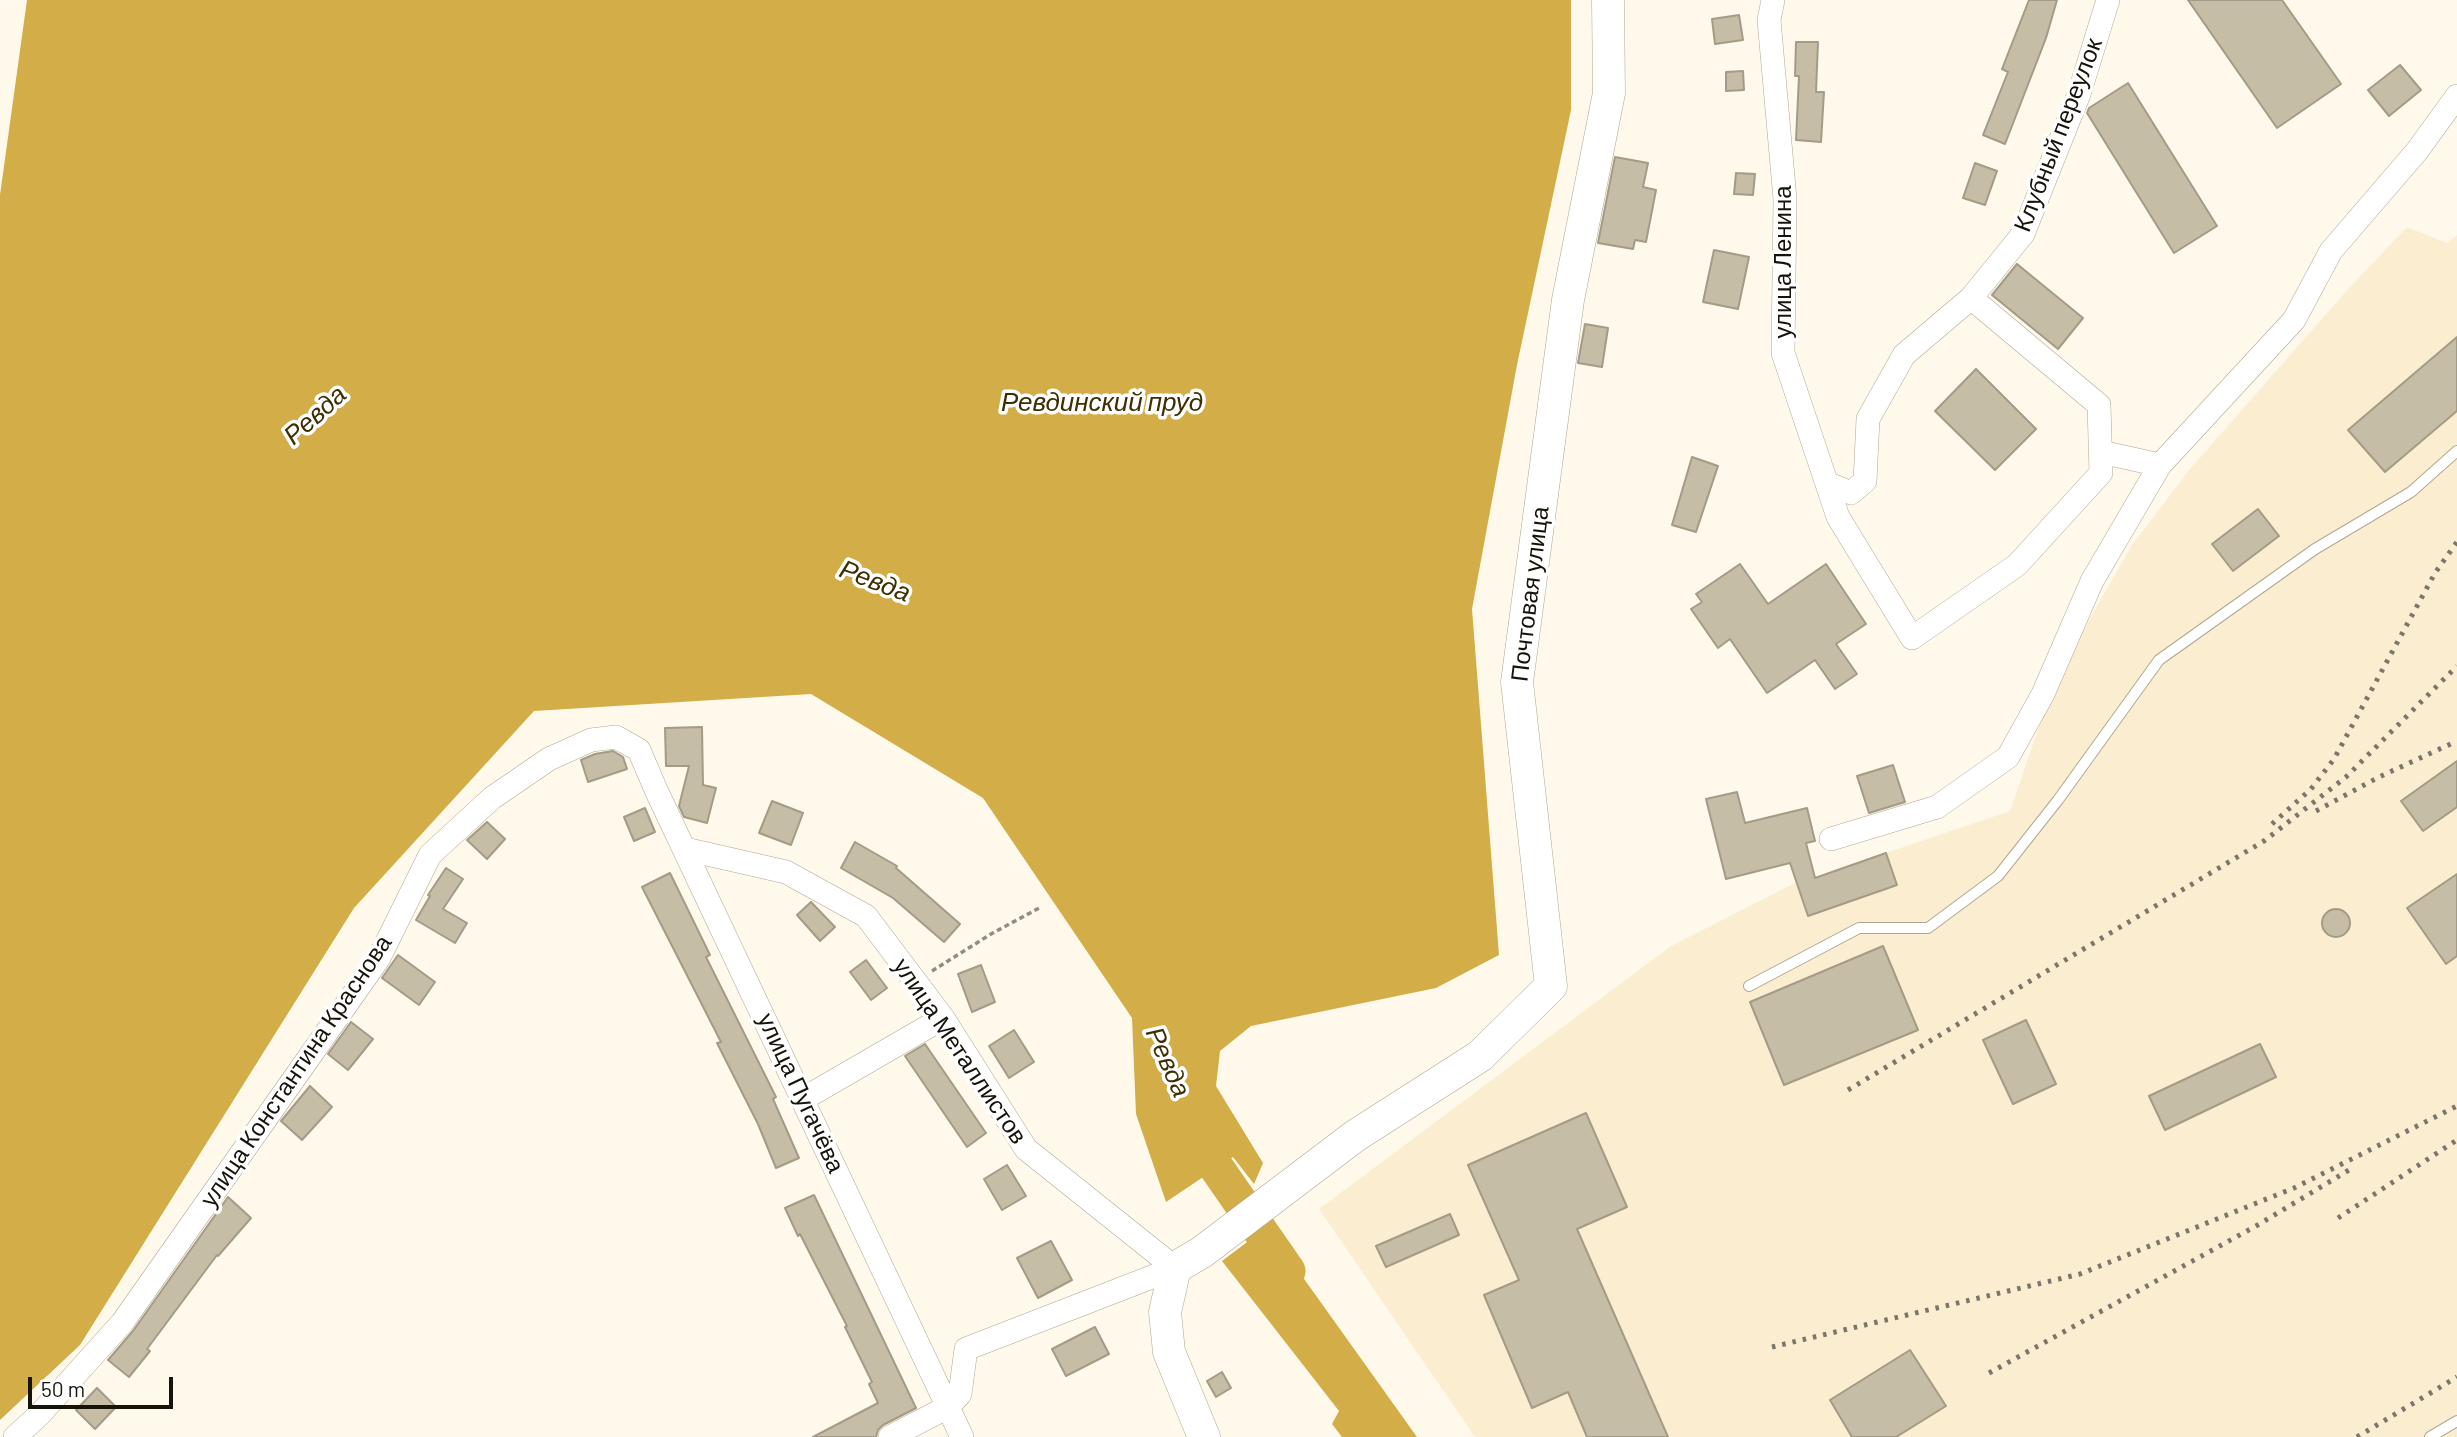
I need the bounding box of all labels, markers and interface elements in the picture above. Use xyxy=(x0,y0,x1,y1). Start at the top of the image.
street label: Клубный переулок xyxy=(2008,34,2108,236)
street label: улица Ленина xyxy=(1769,185,1797,339)
water label: Ревда xyxy=(277,379,353,451)
water label: Ревдинский пруд xyxy=(1001,386,1203,418)
street label: Почтовая улица xyxy=(1505,505,1555,683)
water label: Ревда xyxy=(835,553,915,609)
street label: улица Константина Краснова xyxy=(194,930,398,1212)
street label: улица Металлистов xyxy=(887,953,1033,1149)
street label: улица Пугачёва xyxy=(751,1009,851,1177)
water label: Ревда xyxy=(1139,1022,1197,1102)
scale bar xyxy=(32,1364,177,1408)
text: 50 m xyxy=(41,1376,85,1401)

